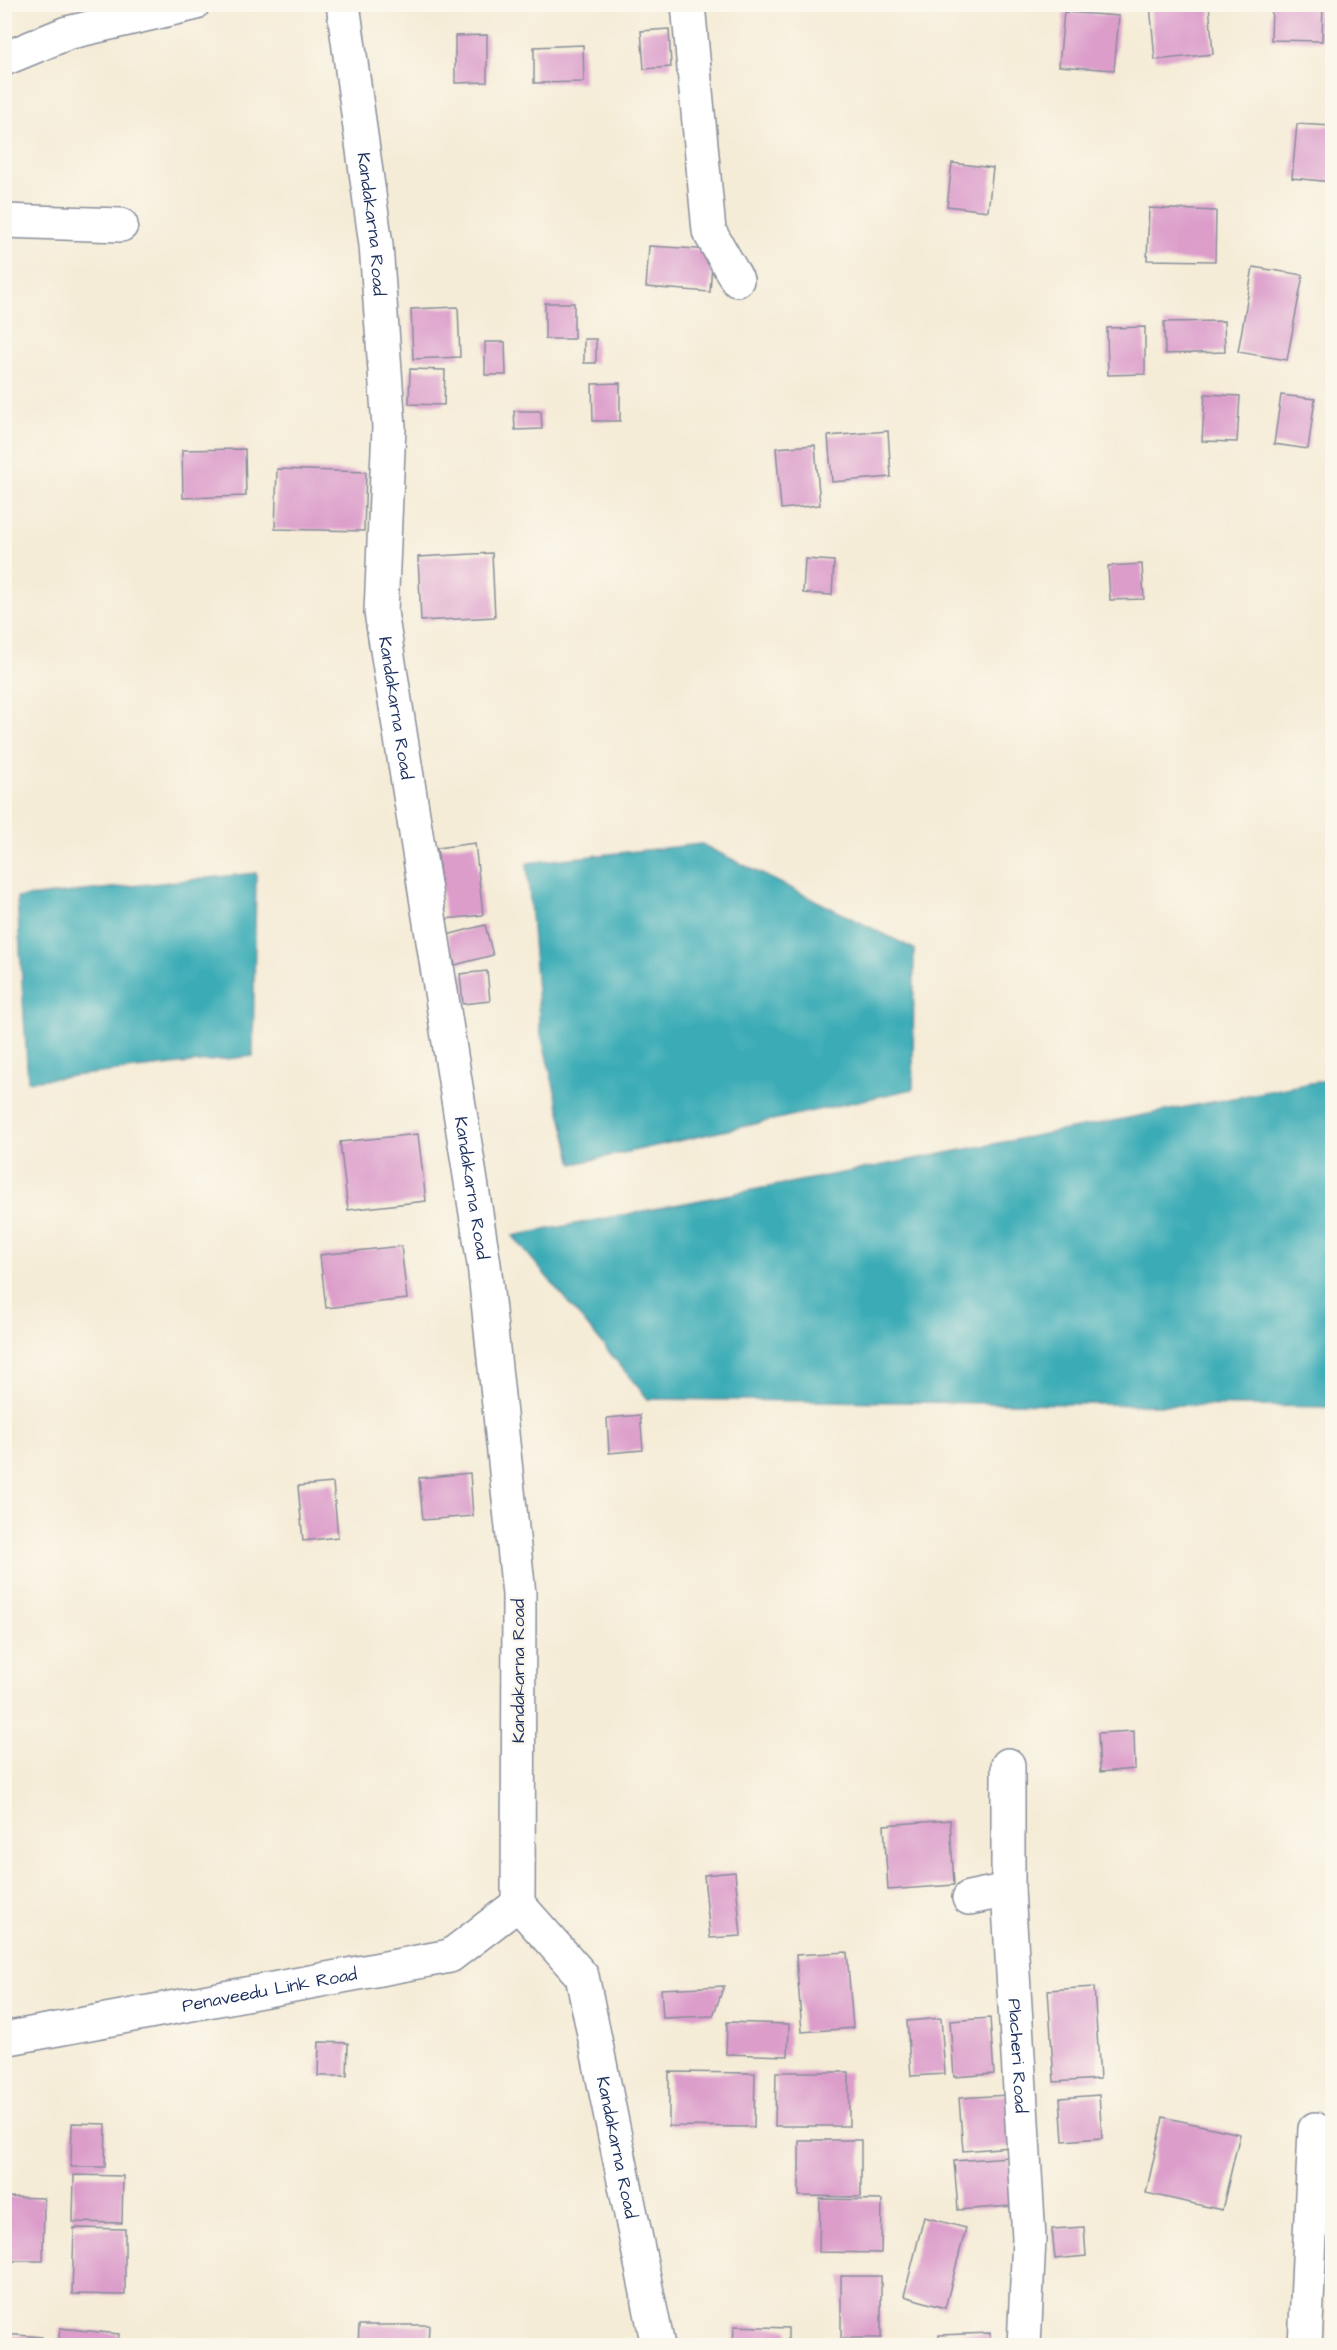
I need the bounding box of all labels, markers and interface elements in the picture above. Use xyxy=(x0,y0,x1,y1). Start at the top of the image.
street label: Kandakarna Road xyxy=(350,151,392,297)
street label: Kandakarna Road xyxy=(372,635,419,781)
street label: Kandakarna Road xyxy=(448,1115,495,1261)
street label: Kandakarna Road xyxy=(506,1599,531,1743)
street label: Penaveedu Link Road xyxy=(180,1962,359,2019)
street label: Placheri Road xyxy=(1002,1998,1033,2114)
street label: Kandakarna Road xyxy=(590,2074,643,2221)

